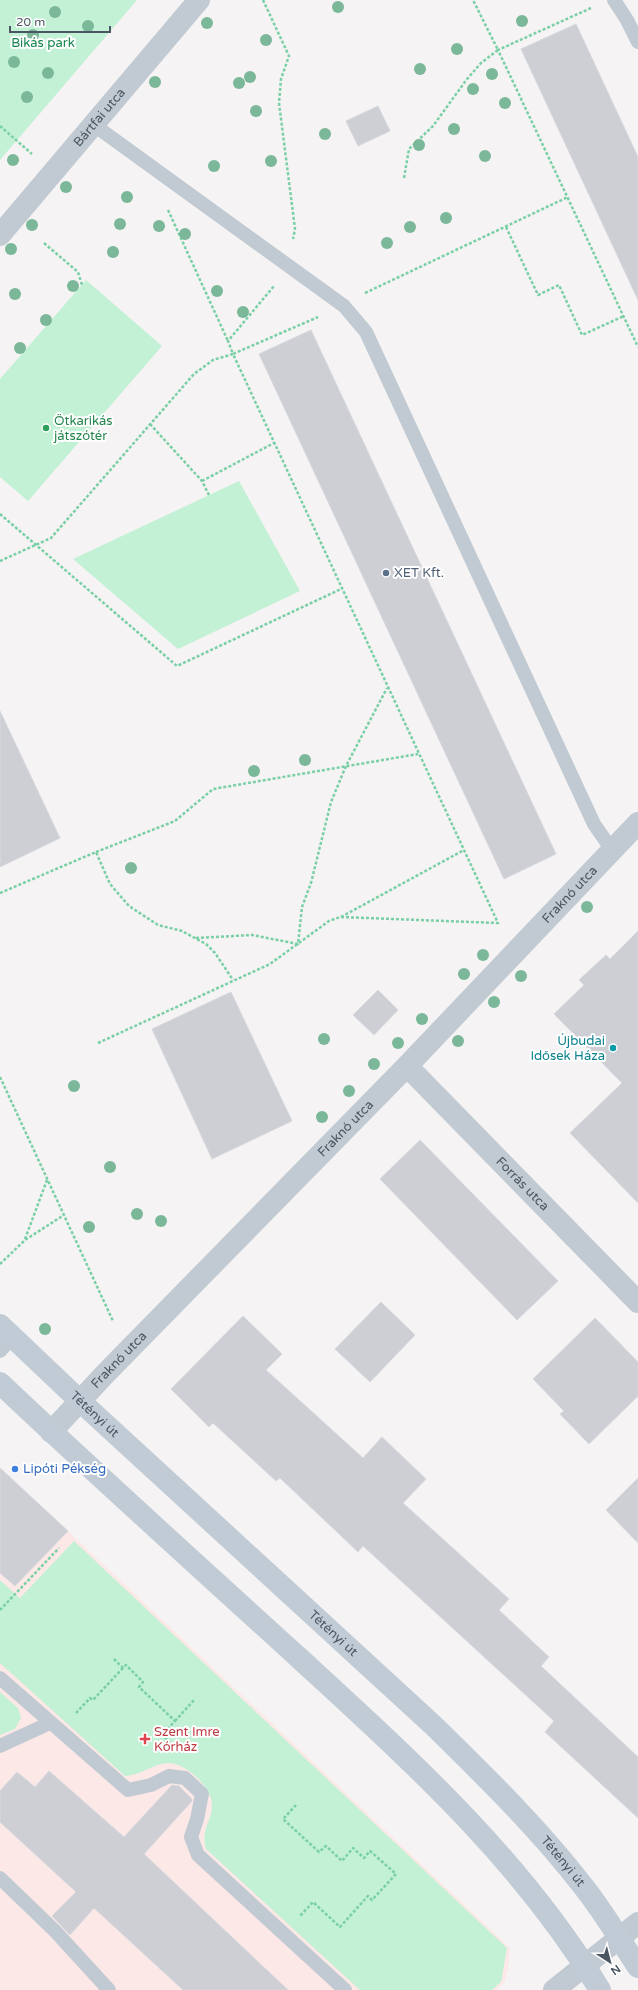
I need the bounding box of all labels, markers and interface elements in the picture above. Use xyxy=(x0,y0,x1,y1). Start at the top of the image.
scale bar xyxy=(10,8,110,34)
text: 20 m xyxy=(16,15,45,29)
park label: Bikás park xyxy=(11,35,75,51)
street label: Bártfai utca xyxy=(70,85,129,150)
place label: Ötkarikás játszótér xyxy=(53,413,113,444)
marker: Ötkarikás játszótér xyxy=(41,423,51,433)
place label: XET Kft. xyxy=(394,565,444,581)
marker: XET Kft. xyxy=(381,568,391,578)
street label: Fraknó utca xyxy=(539,863,601,927)
place label: Újbudai Idősek Háza xyxy=(530,1033,605,1064)
marker: Újbudai Idősek Háza xyxy=(608,1043,618,1053)
street label: Fraknó utca xyxy=(314,1097,377,1160)
street label: Forrás utca xyxy=(492,1154,552,1214)
street label: Fraknó utca xyxy=(88,1328,150,1392)
street label: Tétényi út xyxy=(67,1388,122,1441)
place label: Lipóti Pékség xyxy=(23,1461,106,1477)
marker: Lipóti Pékség xyxy=(10,1464,20,1474)
street label: Tétényi út xyxy=(305,1607,361,1660)
place label: Szent Imre Kórház xyxy=(154,1724,220,1755)
marker: Szent Imre Kórház xyxy=(139,1733,151,1745)
street label: Tétényi út xyxy=(537,1833,589,1890)
north arrow xyxy=(590,1942,630,1982)
text: N xyxy=(608,1962,623,1978)

